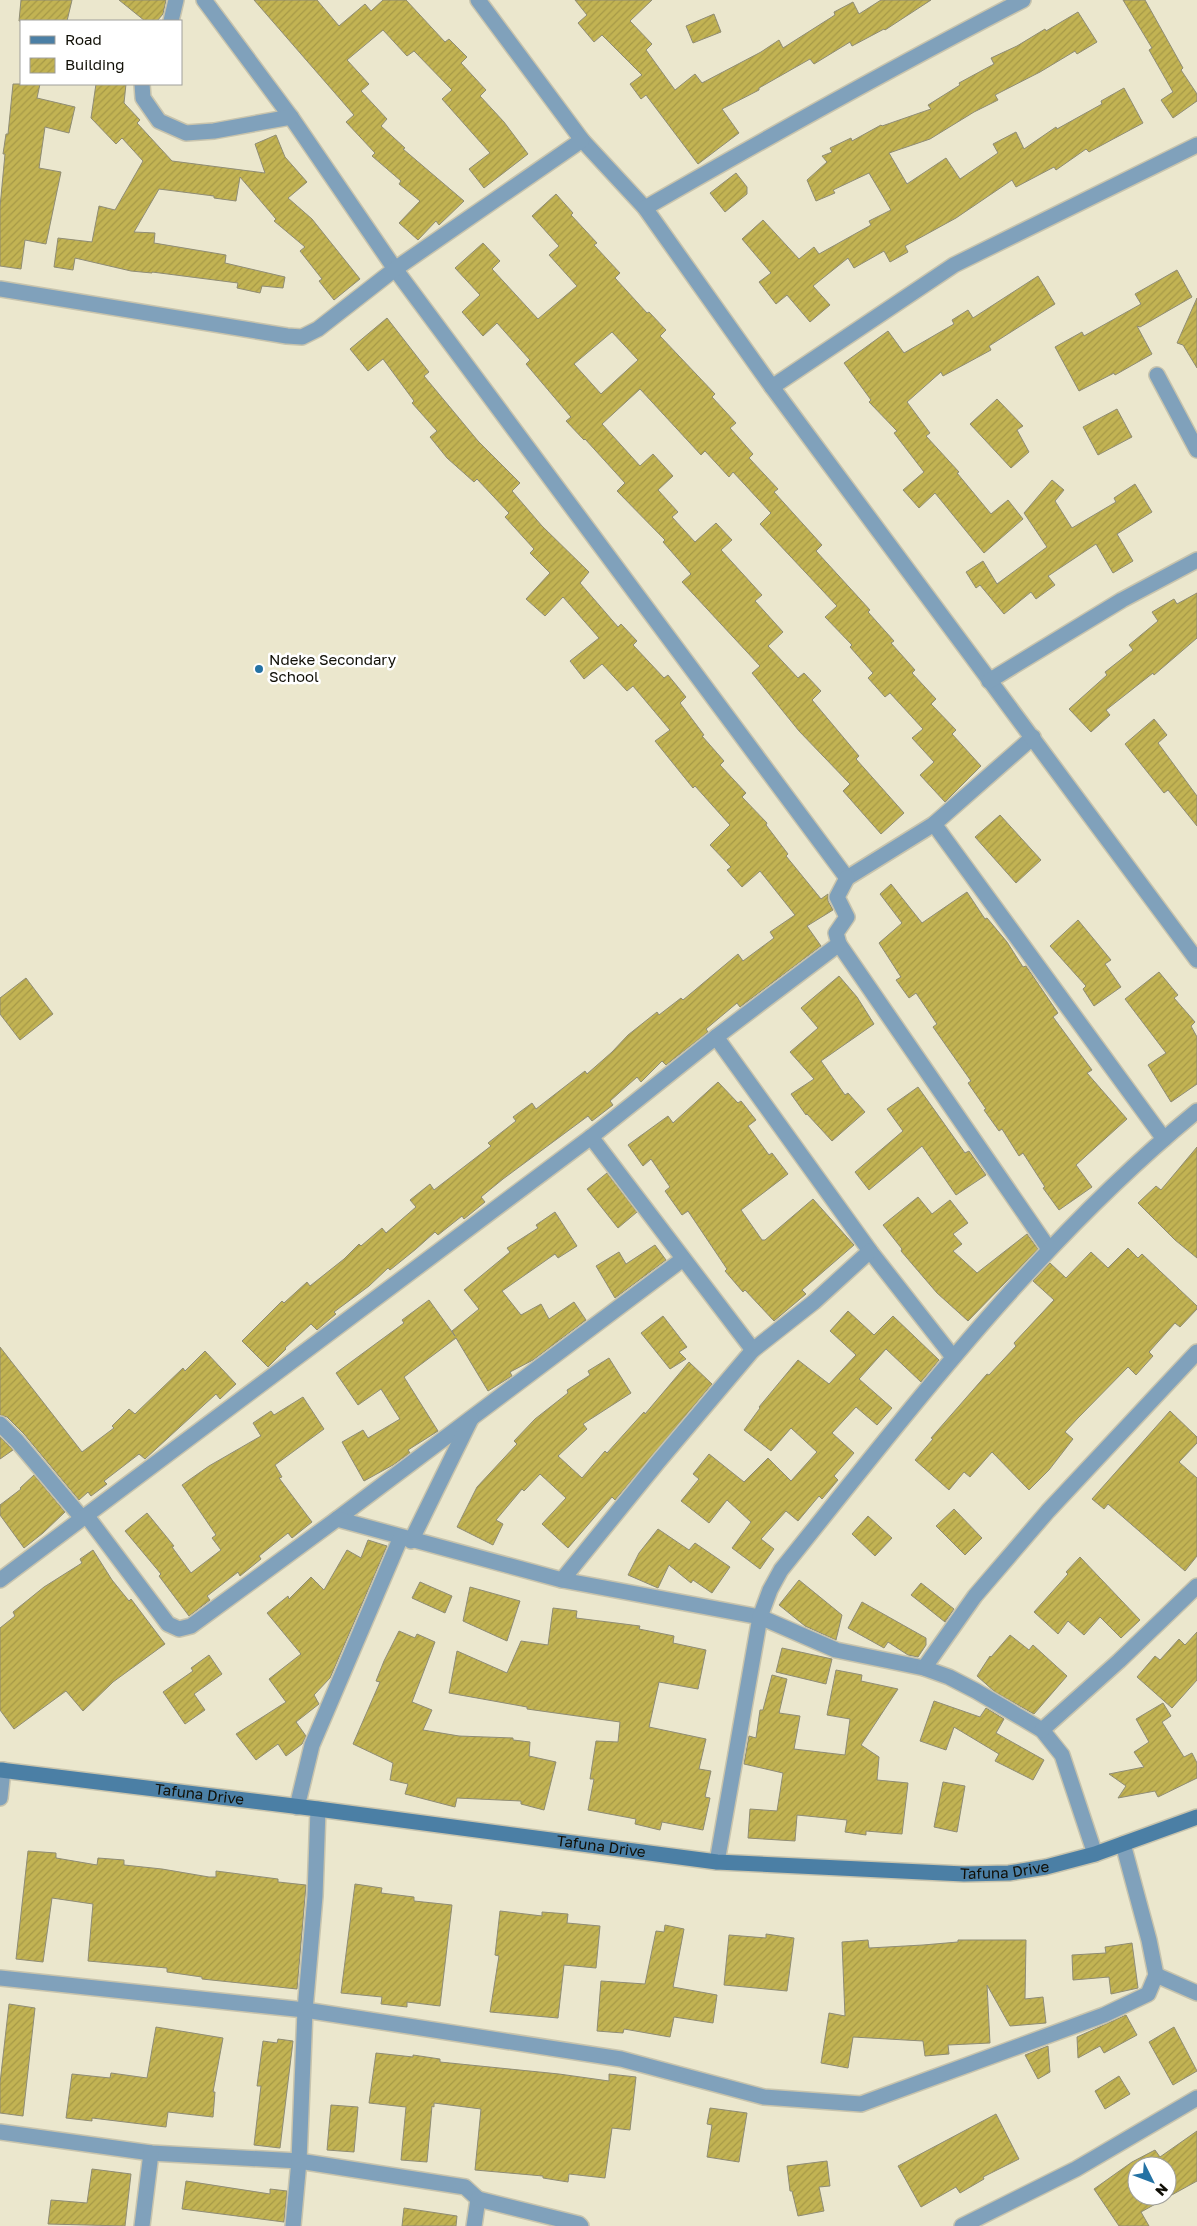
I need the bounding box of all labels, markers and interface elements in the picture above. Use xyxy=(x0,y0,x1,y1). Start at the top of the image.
legend xyxy=(20,20,182,85)
text: Road xyxy=(65,30,102,48)
text: Building xyxy=(65,55,125,73)
place label: Ndeke Secondary School xyxy=(269,650,397,685)
marker: Ndeke Secondary School xyxy=(253,663,265,675)
street label: Tafuna Drive xyxy=(154,1779,246,1808)
street label: Tafuna Drive xyxy=(556,1831,647,1860)
street label: Tafuna Drive xyxy=(960,1857,1051,1882)
north arrow xyxy=(1127,2156,1177,2206)
text: N xyxy=(1152,2180,1172,2200)

